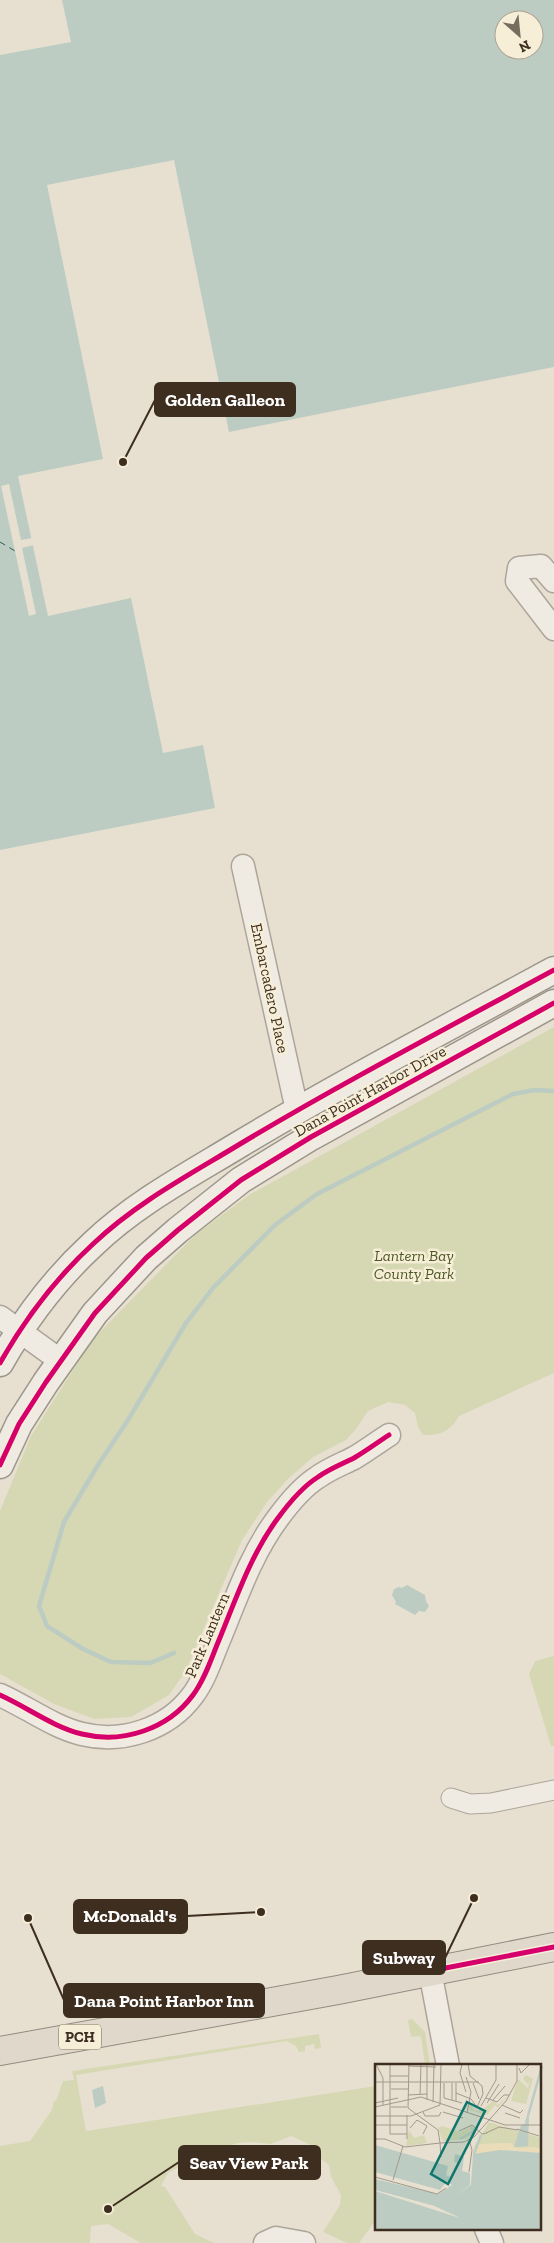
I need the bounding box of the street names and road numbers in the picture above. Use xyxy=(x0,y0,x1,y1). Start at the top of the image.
street label: Embarcadero Place xyxy=(247,921,293,1055)
street label: Dana Point Harbor Drive xyxy=(291,1041,449,1141)
street label: Park Lantern xyxy=(181,1589,234,1680)
road number: PCH xyxy=(59,2024,101,2050)

